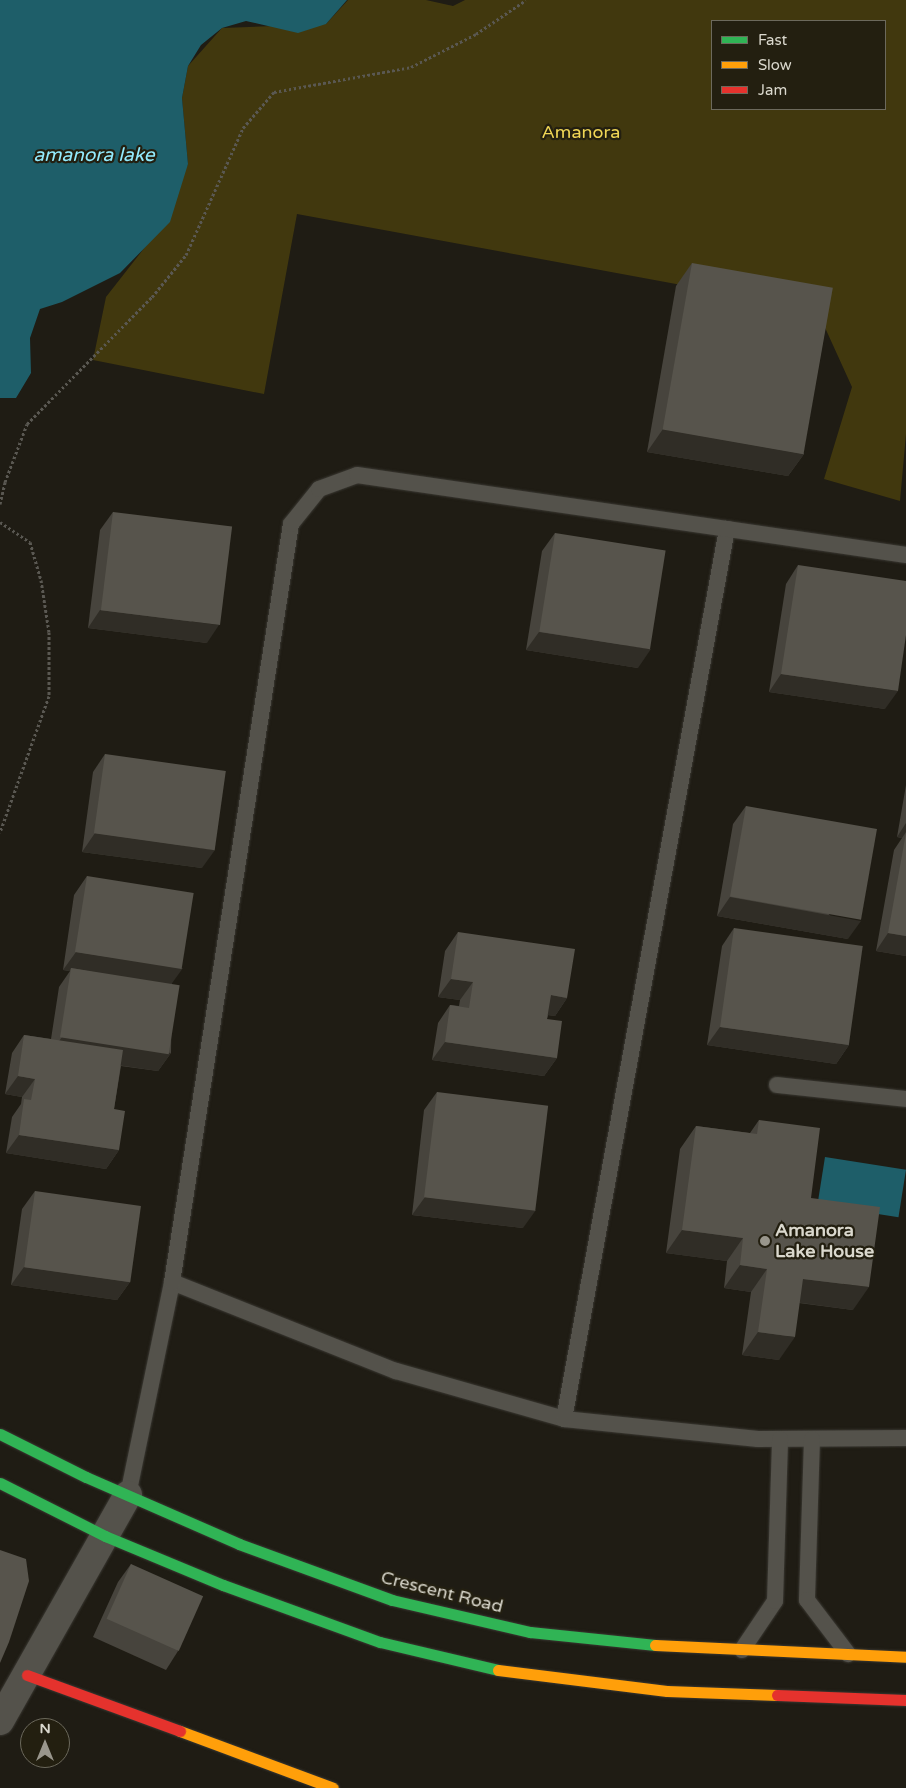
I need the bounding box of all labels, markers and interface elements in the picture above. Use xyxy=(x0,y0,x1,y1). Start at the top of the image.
legend xyxy=(711,20,886,110)
text: Fast xyxy=(758,31,787,49)
text: Slow xyxy=(758,56,792,74)
text: Jam xyxy=(758,81,787,99)
park label: Amanora xyxy=(542,121,620,143)
water label: amanora lake xyxy=(33,145,155,167)
place label: Amanora Lake House xyxy=(775,1220,874,1262)
marker: Amanora Lake House xyxy=(759,1235,771,1247)
street label: Crescent Road xyxy=(379,1566,505,1618)
north arrow xyxy=(20,1718,70,1768)
text: N xyxy=(39,1720,51,1737)

